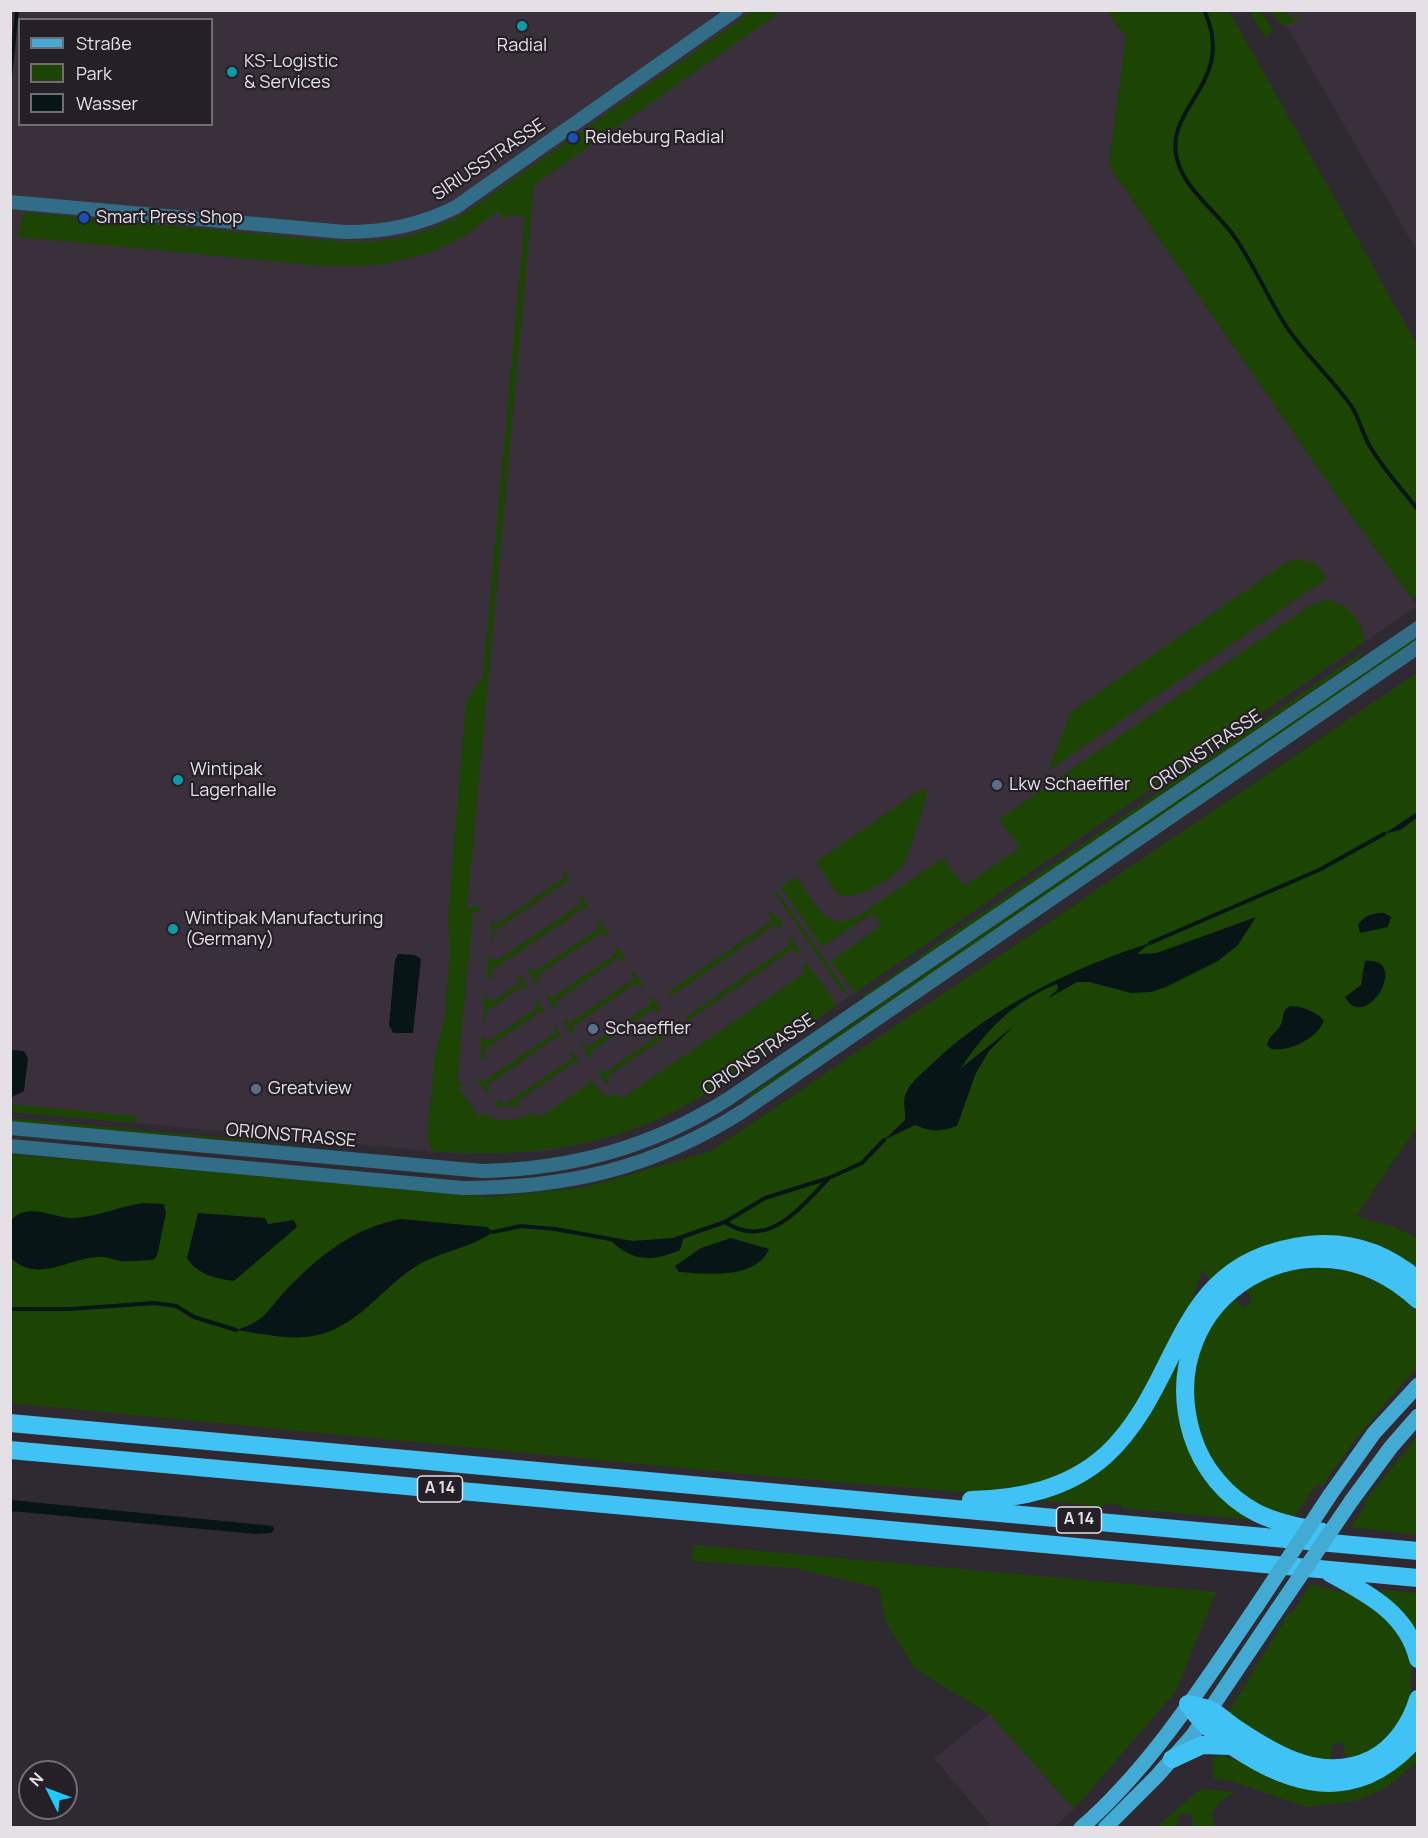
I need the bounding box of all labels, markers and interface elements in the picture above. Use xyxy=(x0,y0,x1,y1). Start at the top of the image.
legend xyxy=(18,18,213,126)
marker: Radial xyxy=(515,19,529,33)
text: Straße xyxy=(76,31,132,55)
place label: Radial xyxy=(497,35,547,57)
place label: KS-Logistic & Services xyxy=(244,51,338,94)
text: Park xyxy=(76,61,112,85)
marker: KS-Logistic & Services xyxy=(225,65,239,79)
text: Wasser xyxy=(76,91,138,115)
street label: SIRIUSSTRASSE xyxy=(429,114,549,206)
place label: Reideburg Radial xyxy=(585,127,724,149)
marker: Reideburg Radial xyxy=(566,131,580,145)
place label: Smart Press Shop xyxy=(96,207,243,229)
marker: Smart Press Shop xyxy=(77,211,91,225)
street label: ORIONSTRASSE xyxy=(1146,705,1266,797)
place label: Wintipak Lagerhalle xyxy=(190,759,276,802)
marker: Wintipak Lagerhalle xyxy=(171,773,185,787)
place label: Lkw Schaeffler xyxy=(1009,774,1131,796)
marker: Lkw Schaeffler xyxy=(990,778,1004,792)
place label: Wintipak Manufacturing (Germany) xyxy=(185,908,383,950)
marker: Wintipak Manufacturing (Germany) xyxy=(166,922,180,936)
street label: ORIONSTRASSE xyxy=(699,1009,819,1101)
place label: Schaeffler xyxy=(605,1018,691,1040)
marker: Schaeffler xyxy=(586,1022,600,1036)
place label: Greatview xyxy=(268,1078,352,1100)
marker: Greatview xyxy=(249,1082,263,1096)
street label: ORIONSTRASSE xyxy=(225,1120,357,1152)
road number: A 14 xyxy=(418,1476,462,1502)
road number: A 14 xyxy=(1056,1507,1102,1533)
north arrow xyxy=(18,1760,78,1820)
text: N xyxy=(24,1768,48,1791)

